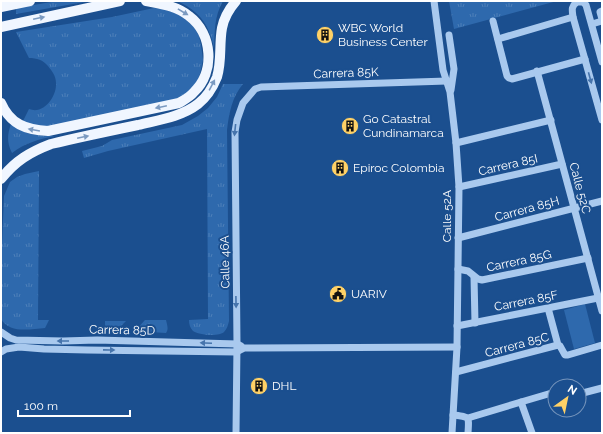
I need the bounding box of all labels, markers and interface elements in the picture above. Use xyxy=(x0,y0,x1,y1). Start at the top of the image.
one-way arrow xyxy=(178,8,188,16)
one-way arrow xyxy=(33,15,45,21)
place label: WBC World Business Center xyxy=(338,21,428,49)
building icon: WBC World Business Center xyxy=(315,25,335,45)
street label: Carrera 85K xyxy=(313,65,379,81)
one-way arrow xyxy=(587,72,593,84)
one-way arrow xyxy=(209,79,216,91)
one-way arrow xyxy=(155,104,168,110)
place label: Go Catastral Cundinamarca xyxy=(363,112,444,140)
building icon: Go Catastral Cundinamarca xyxy=(340,116,360,136)
one-way arrow xyxy=(232,124,239,136)
one-way arrow xyxy=(28,127,40,133)
one-way arrow xyxy=(77,133,89,139)
street label: Carrera 85I xyxy=(477,151,539,179)
building icon: Epiroc Colombia xyxy=(330,158,350,178)
place label: Epiroc Colombia xyxy=(353,161,444,175)
street label: Calle 52C xyxy=(566,161,594,215)
street label: Calle 52A xyxy=(440,190,454,242)
street label: Carrera 85H xyxy=(493,194,561,224)
street label: Calle 46A xyxy=(218,235,232,289)
street label: Carrera 85G xyxy=(485,247,553,275)
public building icon: UARIV xyxy=(328,284,348,304)
place label: UARIV xyxy=(351,287,387,301)
street label: Carrera 85F xyxy=(493,288,559,314)
one-way arrow xyxy=(233,296,239,309)
street label: Carrera 85D xyxy=(89,322,156,338)
street label: Carrera 85C xyxy=(483,330,551,360)
one-way arrow xyxy=(56,338,69,344)
one-way arrow xyxy=(200,340,212,347)
one-way arrow xyxy=(103,347,116,353)
building icon: DHL xyxy=(249,376,269,396)
north arrow xyxy=(547,378,587,418)
place label: DHL xyxy=(272,379,296,393)
text: N xyxy=(565,382,579,398)
scale bar xyxy=(18,392,130,418)
text: 100 m xyxy=(24,399,58,413)

